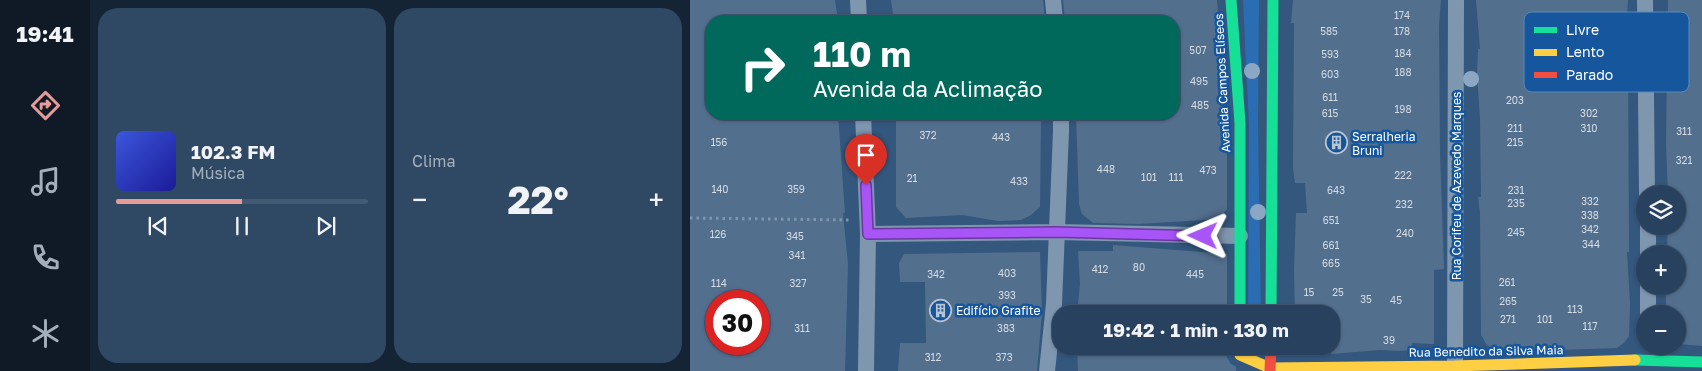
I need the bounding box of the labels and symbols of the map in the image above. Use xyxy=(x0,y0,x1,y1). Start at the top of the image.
house number: 174 xyxy=(1394,9,1410,21)
legend xyxy=(1524,12,1689,92)
street label: Avenida Campos Elíseos xyxy=(1211,13,1233,153)
text: Livre xyxy=(1566,21,1599,38)
house number: 585 xyxy=(1320,25,1338,37)
house number: 178 xyxy=(1394,25,1410,37)
text: Lento xyxy=(1566,43,1604,60)
house number: 507 xyxy=(1189,44,1207,56)
house number: 184 xyxy=(1394,47,1412,59)
house number: 593 xyxy=(1321,48,1339,60)
house number: 188 xyxy=(1394,66,1412,78)
text: Parado xyxy=(1566,66,1613,83)
house number: 603 xyxy=(1321,68,1339,80)
house number: 495 xyxy=(1190,75,1208,87)
house number: 611 xyxy=(1322,91,1338,103)
street label: Rua Corifeu de Azevedo Marques xyxy=(1449,92,1464,280)
house number: 203 xyxy=(1506,94,1524,106)
house number: 485 xyxy=(1191,99,1209,111)
house number: 198 xyxy=(1395,103,1412,115)
house number: 615 xyxy=(1322,107,1339,119)
house number: 302 xyxy=(1580,107,1598,119)
house number: 211 xyxy=(1507,122,1523,134)
house number: 310 xyxy=(1581,122,1597,134)
house number: 311 xyxy=(1676,125,1692,137)
house number: 372 xyxy=(920,129,937,141)
place label: Serralheria Bruni xyxy=(1352,129,1416,158)
house number: 443 xyxy=(992,131,1010,143)
building icon: Serralheria Bruni xyxy=(1324,131,1348,155)
pin xyxy=(845,134,887,185)
house number: 156 xyxy=(711,136,727,148)
house number: 215 xyxy=(1507,136,1523,148)
house number: 321 xyxy=(1676,154,1692,166)
house number: 448 xyxy=(1097,163,1115,175)
house number: 473 xyxy=(1199,164,1217,176)
house number: 222 xyxy=(1394,169,1412,181)
house number: 101 xyxy=(1141,171,1157,183)
house number: 111 xyxy=(1169,171,1183,183)
house number: 21 xyxy=(907,172,917,184)
house number: 433 xyxy=(1010,175,1028,187)
house number: 140 xyxy=(711,183,729,195)
house number: 359 xyxy=(787,183,805,195)
house number: 643 xyxy=(1327,184,1345,196)
house number: 231 xyxy=(1508,184,1524,196)
house number: 332 xyxy=(1581,195,1599,207)
house number: 235 xyxy=(1507,197,1525,209)
house number: 232 xyxy=(1395,198,1413,210)
position arrow xyxy=(1176,209,1228,261)
house number: 338 xyxy=(1581,209,1599,221)
house number: 651 xyxy=(1323,214,1339,226)
house number: 342 xyxy=(1581,223,1599,235)
house number: 245 xyxy=(1507,226,1525,238)
house number: 240 xyxy=(1396,227,1414,239)
house number: 126 xyxy=(710,228,726,240)
house number: 345 xyxy=(786,230,804,242)
house number: 344 xyxy=(1582,238,1600,250)
house number: 661 xyxy=(1323,239,1340,251)
house number: 341 xyxy=(789,249,806,261)
house number: 665 xyxy=(1322,257,1340,269)
house number: 80 xyxy=(1133,261,1145,273)
house number: 412 xyxy=(1092,263,1109,275)
house number: 403 xyxy=(998,267,1016,279)
house number: 342 xyxy=(927,268,945,280)
house number: 445 xyxy=(1186,268,1204,280)
house number: 261 xyxy=(1499,276,1515,288)
house number: 114 xyxy=(711,277,727,289)
house number: 327 xyxy=(790,277,806,289)
house number: 15 xyxy=(1304,286,1315,298)
house number: 25 xyxy=(1332,286,1344,298)
house number: 393 xyxy=(998,289,1016,301)
speed limit sign: 30 xyxy=(705,290,770,355)
house number: 35 xyxy=(1360,293,1372,305)
house number: 45 xyxy=(1390,294,1402,306)
house number: 265 xyxy=(1499,295,1517,307)
building icon: Edifício Grafite xyxy=(928,298,952,322)
place label: Edifício Grafite xyxy=(956,303,1041,318)
house number: 113 xyxy=(1567,303,1583,315)
house number: 271 xyxy=(1500,313,1516,325)
house number: 101 xyxy=(1537,313,1553,325)
house number: 117 xyxy=(1583,320,1598,332)
house number: 311 xyxy=(794,322,810,334)
house number: 383 xyxy=(997,322,1015,334)
house number: 39 xyxy=(1383,334,1395,346)
street label: Rua Benedito da Silva Maia xyxy=(1408,342,1564,360)
house number: 312 xyxy=(925,351,941,363)
house number: 373 xyxy=(996,351,1013,363)

